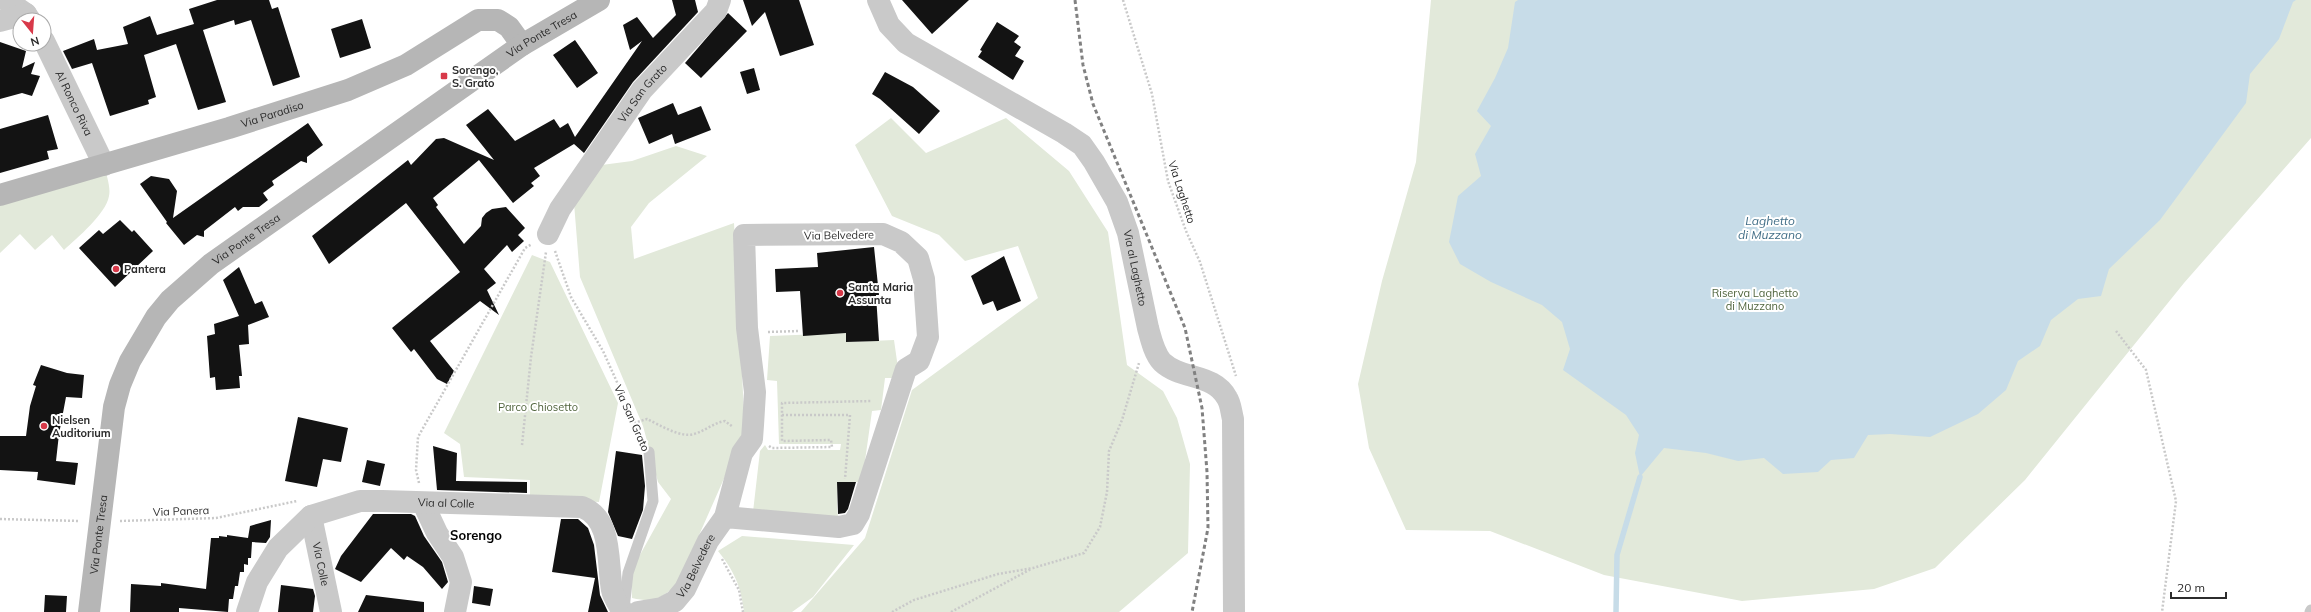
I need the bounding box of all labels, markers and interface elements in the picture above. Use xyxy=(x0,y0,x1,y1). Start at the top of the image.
street label: Via Ponte Tresa xyxy=(504,7,580,61)
north arrow xyxy=(12,12,52,52)
text: N xyxy=(29,34,41,49)
street label: Via San Grato xyxy=(615,61,670,125)
place label: Sorengo, S. Grato xyxy=(452,63,499,90)
street label: Al Ronco Riva xyxy=(52,68,96,138)
marker: Sorengo, S. Grato xyxy=(439,71,449,81)
street label: Via Paradiso xyxy=(239,98,305,131)
street label: Via Laghetto xyxy=(1165,159,1199,225)
street label: Via Ponte Tresa xyxy=(209,211,283,268)
water label: Laghetto di Muzzano xyxy=(1738,213,1802,242)
street label: Via Belvedere xyxy=(804,227,874,243)
street label: Via al Laghetto xyxy=(1121,229,1150,307)
place label: Pantera xyxy=(124,262,166,276)
marker: Pantera xyxy=(111,264,121,274)
place label: Santa Maria Assunta xyxy=(848,280,913,307)
park label: Riserva Laghetto di Muzzano xyxy=(1712,286,1798,313)
marker: Santa Maria Assunta xyxy=(835,288,845,298)
street label: Via San Grato xyxy=(611,383,653,453)
park label: Parco Chiosetto xyxy=(498,400,578,414)
place label: Nielsen Auditorium xyxy=(52,413,111,440)
marker: Nielsen Auditorium xyxy=(39,421,49,431)
street label: Via Ponte Tresa xyxy=(87,494,110,575)
street label: Via al Colle xyxy=(418,495,475,511)
street label: Via Panera xyxy=(153,503,209,519)
district label: Sorengo xyxy=(450,527,502,543)
street label: Via Belvedere xyxy=(673,531,718,601)
street label: Via Colle xyxy=(310,541,332,587)
scale bar xyxy=(2171,574,2226,600)
text: 20 m xyxy=(2177,580,2205,595)

